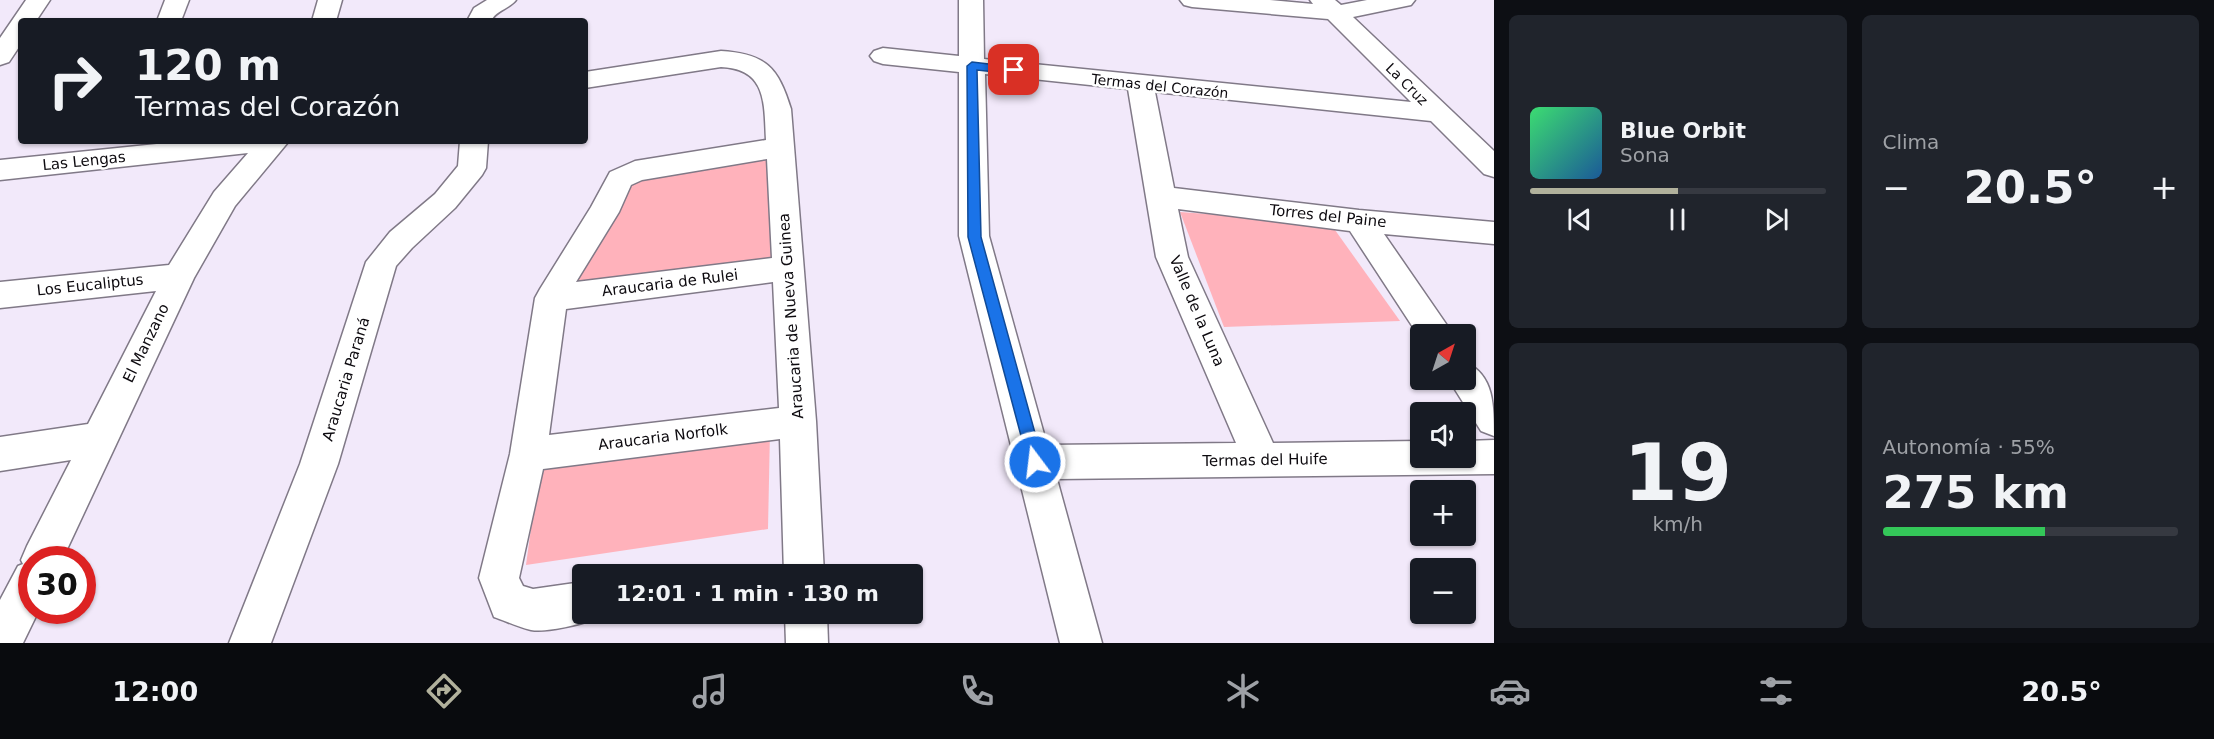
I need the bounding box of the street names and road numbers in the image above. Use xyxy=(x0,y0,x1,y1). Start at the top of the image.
street label: La Cruz xyxy=(1383,60,1431,108)
street label: Termas del Corazón xyxy=(1090,71,1229,101)
street label: Las Lengas xyxy=(42,148,127,174)
street label: Torres del Paine xyxy=(1268,201,1387,231)
street label: Araucaria de Nueva Guinea xyxy=(775,212,807,420)
street label: Valle de la Luna xyxy=(1166,253,1228,369)
street label: Araucaria de Rulei xyxy=(601,266,739,300)
street label: Los Eucaliptus xyxy=(36,270,144,300)
street label: El Manzano xyxy=(119,300,173,386)
street label: Araucaria Paraná xyxy=(319,315,373,443)
street label: Araucaria Norfolk xyxy=(597,420,729,454)
street label: Termas del Huife xyxy=(1201,450,1328,470)

